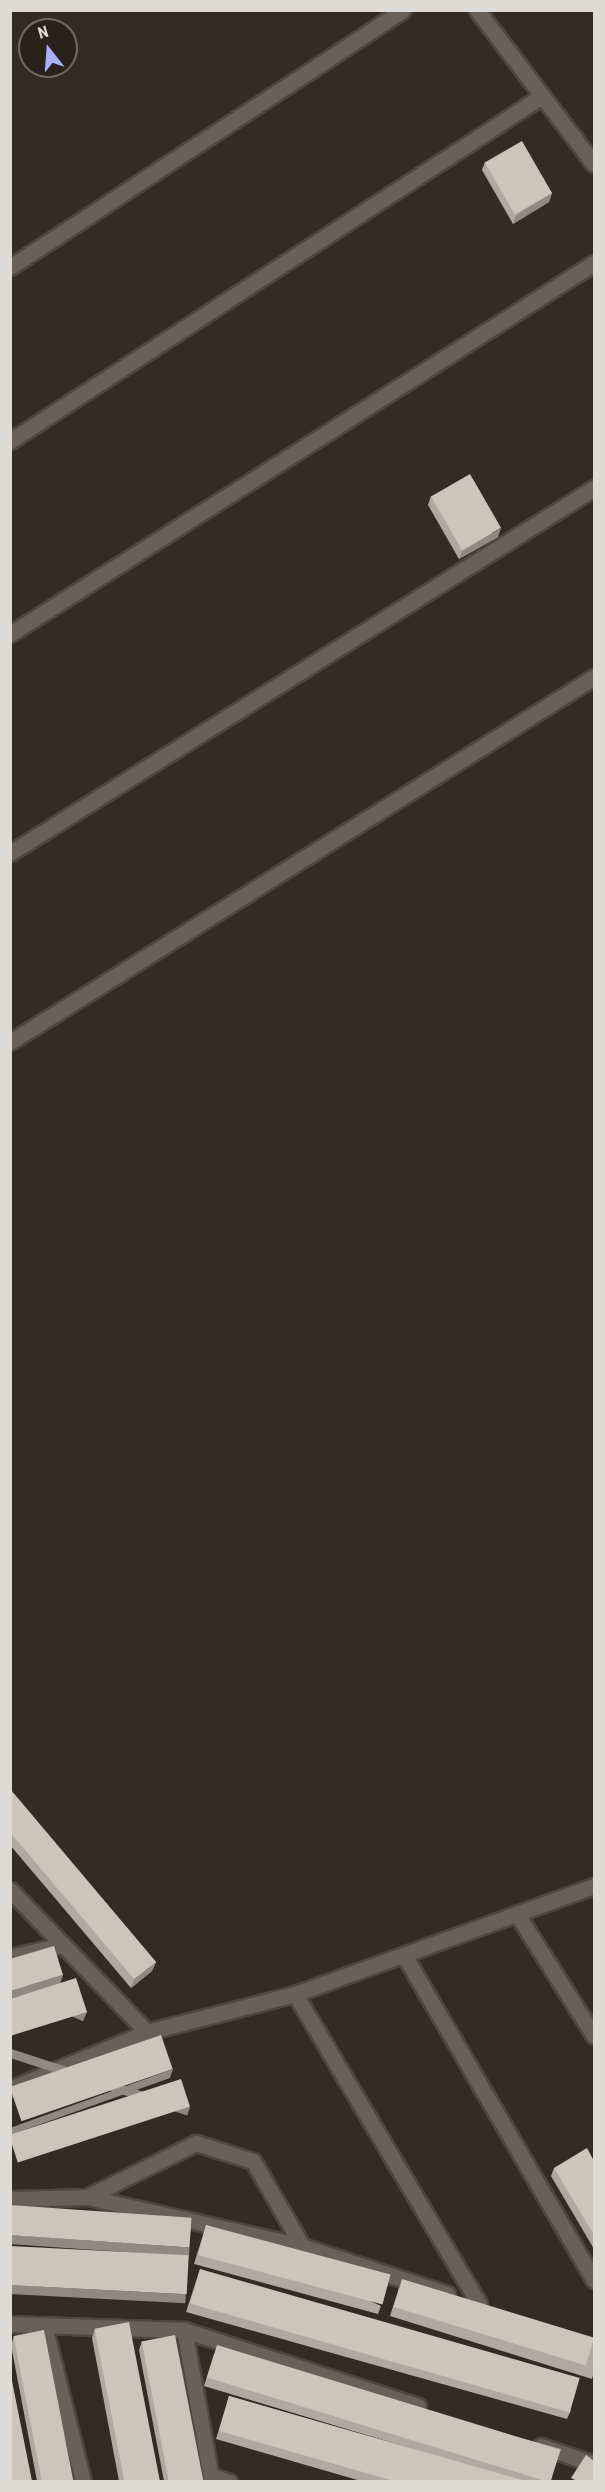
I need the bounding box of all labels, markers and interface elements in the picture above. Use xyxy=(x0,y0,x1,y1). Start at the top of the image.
north arrow xyxy=(18,18,78,78)
text: N xyxy=(36,22,51,43)

